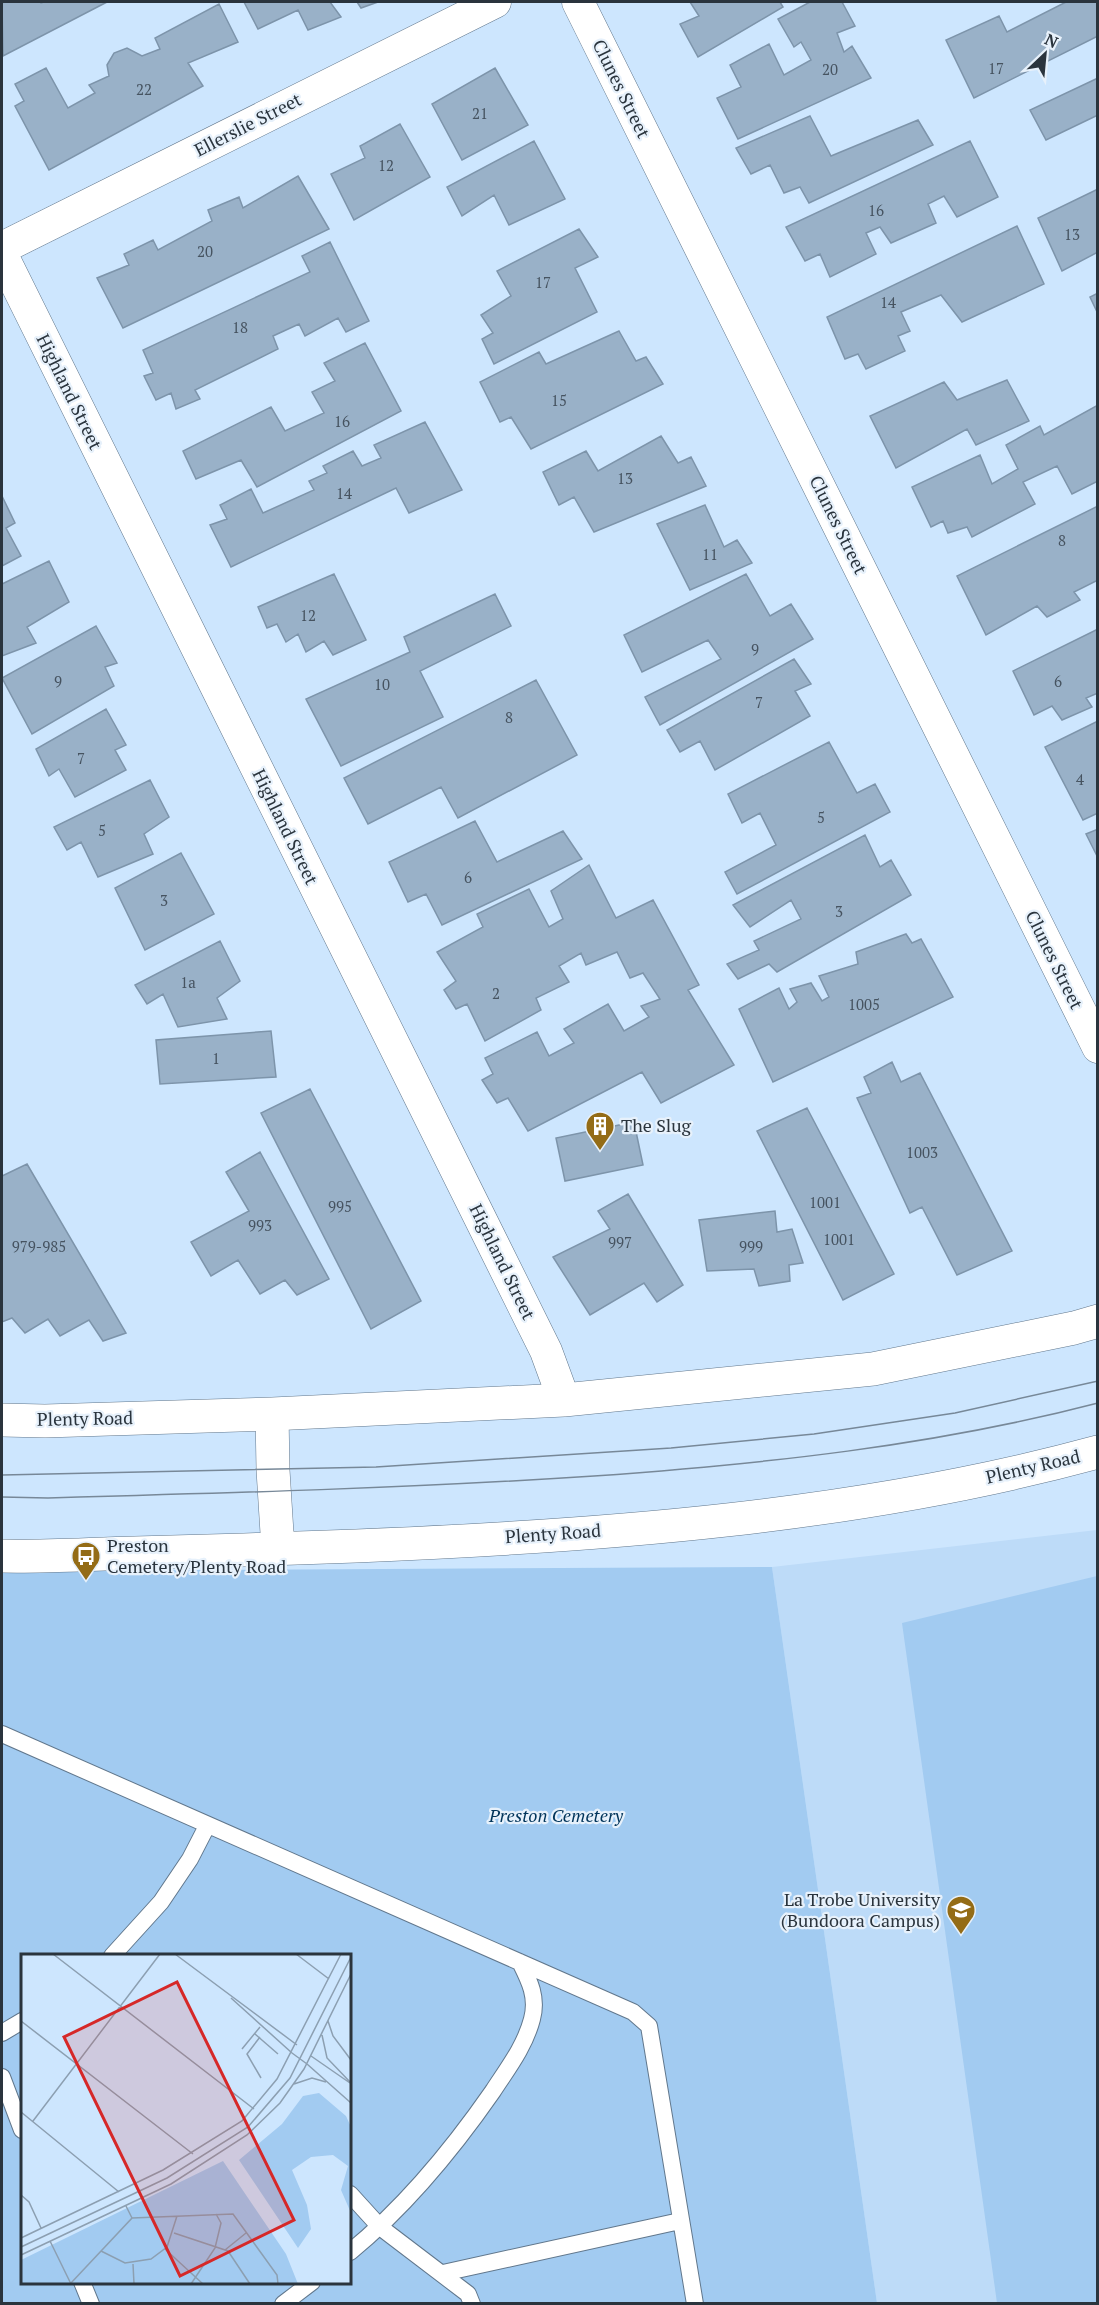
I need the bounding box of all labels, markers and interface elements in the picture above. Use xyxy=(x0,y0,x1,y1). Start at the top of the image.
north arrow xyxy=(1015,24,1075,84)
text: N xyxy=(1041,28,1062,53)
street label: Clunes Street xyxy=(588,35,656,142)
house number: 17 xyxy=(988,58,1004,78)
house number: 20 xyxy=(822,59,838,79)
house number: 22 xyxy=(136,79,152,99)
street label: Ellerslie Street xyxy=(190,87,306,161)
house number: 21 xyxy=(472,103,488,123)
house number: 12 xyxy=(378,155,394,175)
house number: 16 xyxy=(868,200,884,220)
house number: 13 xyxy=(1064,224,1080,244)
house number: 20 xyxy=(197,241,213,261)
house number: 17 xyxy=(535,272,551,292)
house number: 14 xyxy=(880,292,896,312)
house number: 18 xyxy=(232,317,248,337)
street label: Highland Street xyxy=(31,330,108,454)
house number: 15 xyxy=(551,390,567,410)
house number: 16 xyxy=(334,411,350,431)
house number: 13 xyxy=(617,468,633,488)
street label: Clunes Street xyxy=(805,471,873,578)
house number: 14 xyxy=(336,483,352,503)
house number: 8 xyxy=(1058,530,1066,550)
house number: 11 xyxy=(702,544,718,564)
house number: 12 xyxy=(300,605,316,625)
house number: 9 xyxy=(751,639,759,659)
house number: 9 xyxy=(54,671,62,691)
house number: 6 xyxy=(1054,671,1062,691)
house number: 10 xyxy=(374,674,390,694)
house number: 7 xyxy=(755,692,763,712)
house number: 8 xyxy=(505,707,513,727)
house number: 7 xyxy=(77,748,85,768)
street label: Highland Street xyxy=(247,765,324,889)
house number: 4 xyxy=(1076,769,1084,789)
house number: 5 xyxy=(817,807,825,827)
house number: 5 xyxy=(98,820,106,840)
house number: 6 xyxy=(464,867,472,887)
house number: 3 xyxy=(160,890,168,910)
house number: 3 xyxy=(835,901,843,921)
street label: Clunes Street xyxy=(1021,906,1089,1013)
house number: 1a xyxy=(180,972,196,992)
house number: 2 xyxy=(492,983,500,1003)
house number: 1005 xyxy=(848,994,880,1014)
house number: 1 xyxy=(212,1048,220,1068)
building icon: The Slug xyxy=(584,1110,616,1152)
place label: The Slug xyxy=(621,1113,692,1137)
house number: 1003 xyxy=(906,1142,938,1162)
house number: 1001 xyxy=(809,1192,841,1212)
house number: 995 xyxy=(328,1196,352,1216)
street label: Highland Street xyxy=(464,1200,541,1324)
house number: 993 xyxy=(248,1215,272,1235)
house number: 1001 xyxy=(823,1229,855,1249)
house number: 997 xyxy=(608,1232,632,1252)
house number: 979-985 xyxy=(12,1236,66,1256)
house number: 999 xyxy=(739,1236,763,1256)
street label: Plenty Road xyxy=(37,1405,133,1431)
street label: Plenty Road xyxy=(983,1444,1082,1489)
street label: Plenty Road xyxy=(504,1518,602,1548)
place label: Preston Cemetery/Plenty Road xyxy=(107,1533,286,1578)
bus stop icon: Preston Cemetery/Plenty Road xyxy=(70,1540,102,1582)
park label: Preston Cemetery xyxy=(488,1803,624,1827)
place label: La Trobe University (Bundoora Campus) xyxy=(781,1887,941,1932)
school or university icon: La Trobe University (Bundoora Campus) xyxy=(945,1894,977,1936)
inset map xyxy=(21,1954,351,2284)

